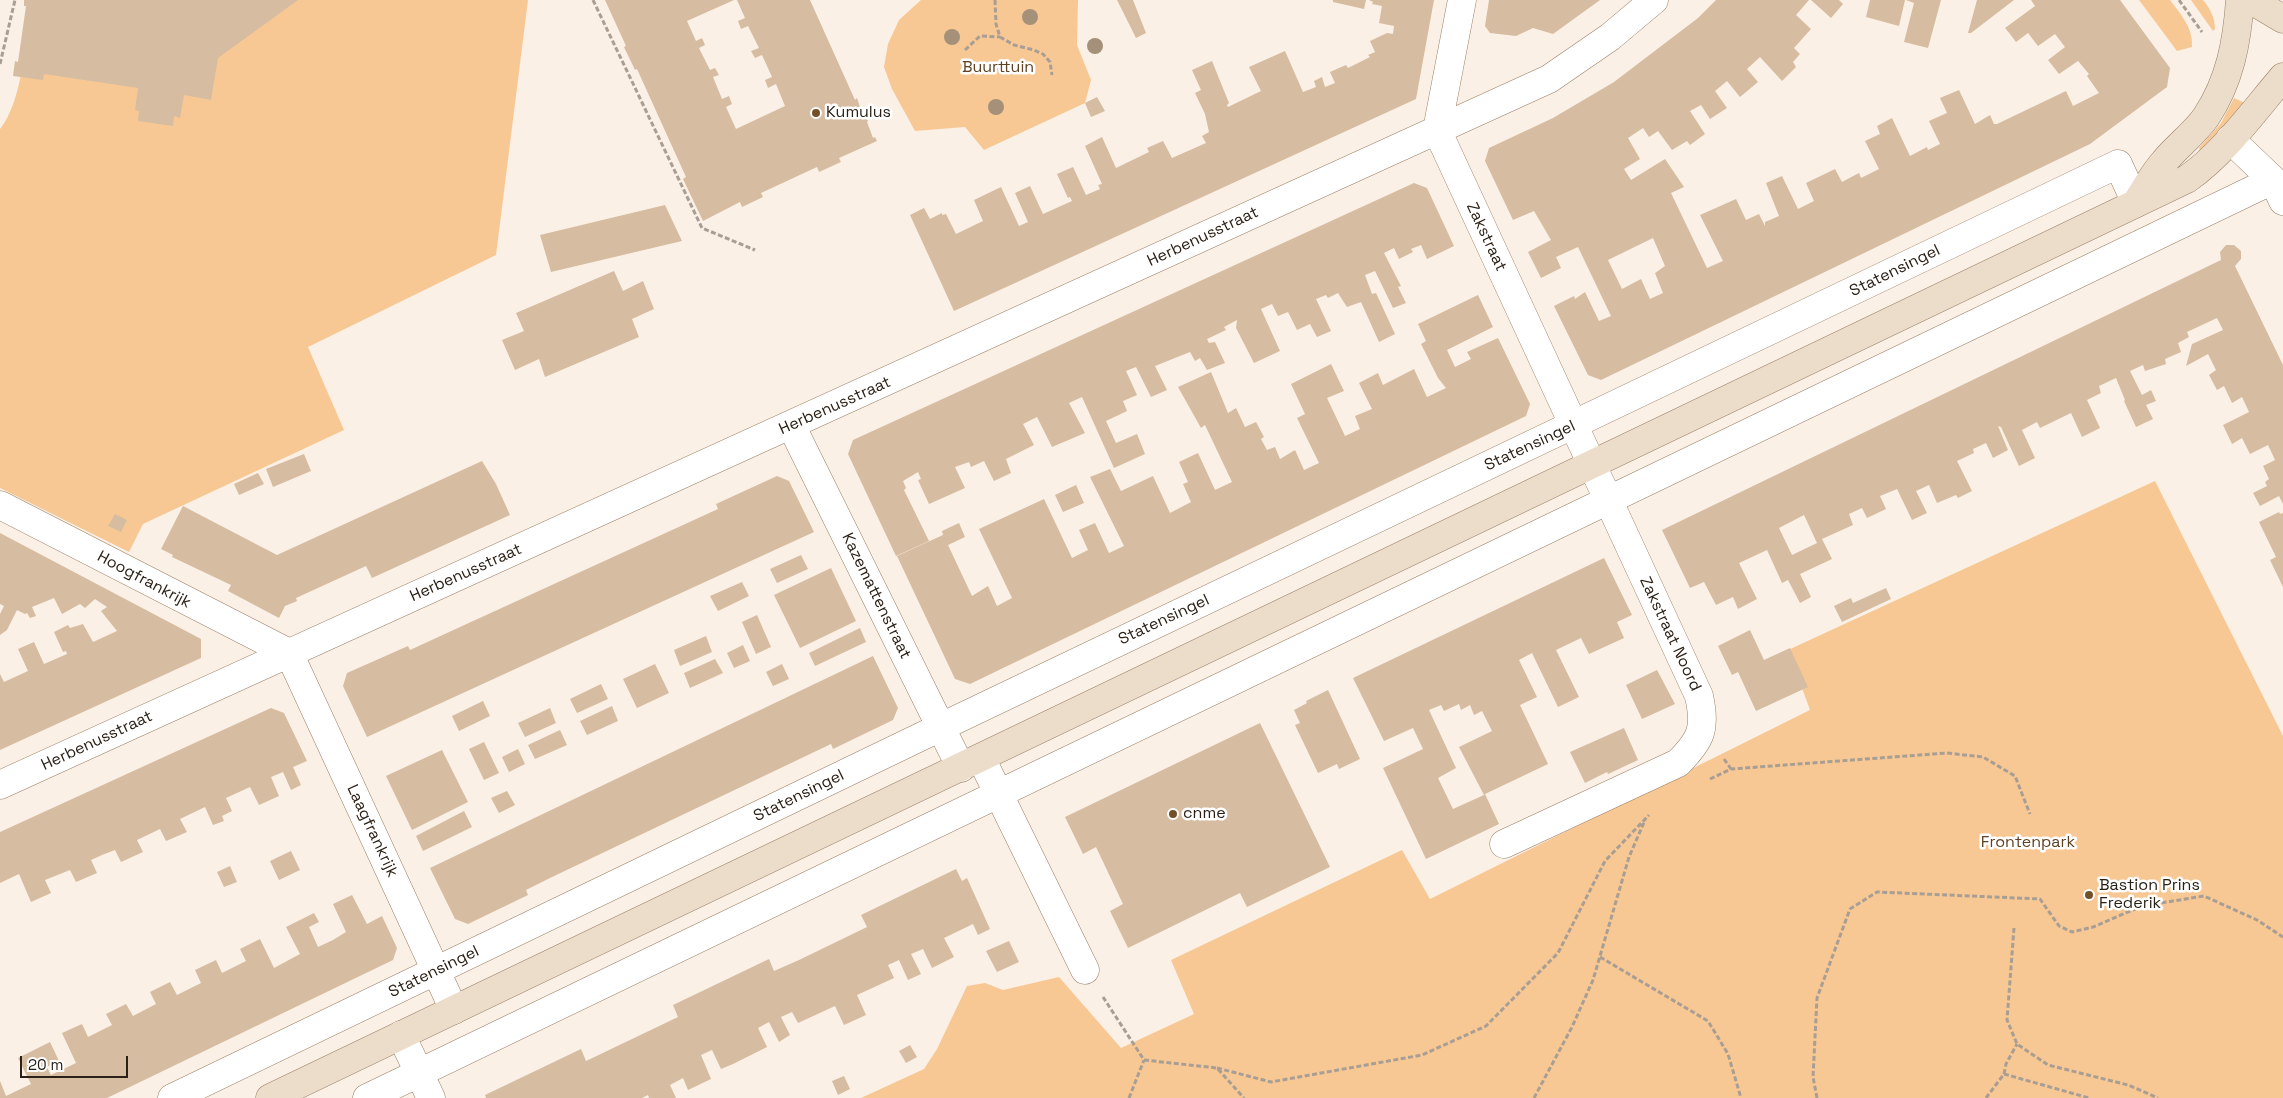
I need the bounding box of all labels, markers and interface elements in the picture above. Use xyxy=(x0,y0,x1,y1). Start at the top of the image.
park label: Buurttuin xyxy=(962,58,1034,78)
place label: Kumulus xyxy=(826,103,891,123)
marker: Kumulus xyxy=(810,107,822,119)
street label: Zakstraat xyxy=(1462,200,1510,274)
street label: Herbenusstraat xyxy=(1144,203,1262,271)
street label: Statensingel xyxy=(1847,241,1943,301)
street label: Herbenusstraat xyxy=(776,373,894,439)
street label: Statensingel xyxy=(1482,417,1578,475)
street label: Kazemattenstraat xyxy=(837,530,915,662)
street label: Herbenusstraat xyxy=(407,540,525,606)
street label: Hoogfrankrijk xyxy=(94,547,194,613)
street label: Zakstraat Noord xyxy=(1635,574,1705,694)
street label: Statensingel xyxy=(1116,591,1212,649)
street label: Herbenusstraat xyxy=(38,707,156,775)
street label: Statensingel xyxy=(751,766,847,826)
street label: Laagfrankrijk xyxy=(342,782,402,880)
place label: cnme xyxy=(1183,804,1226,824)
marker: cnme xyxy=(1167,808,1179,820)
park label: Frontenpark xyxy=(1981,833,2075,853)
place label: Bastion Prins Frederik xyxy=(2099,876,2200,914)
marker: Bastion Prins Frederik xyxy=(2083,889,2095,901)
street label: Statensingel xyxy=(386,942,482,1002)
scale bar xyxy=(22,1046,130,1078)
text: 20 m xyxy=(28,1055,63,1074)

